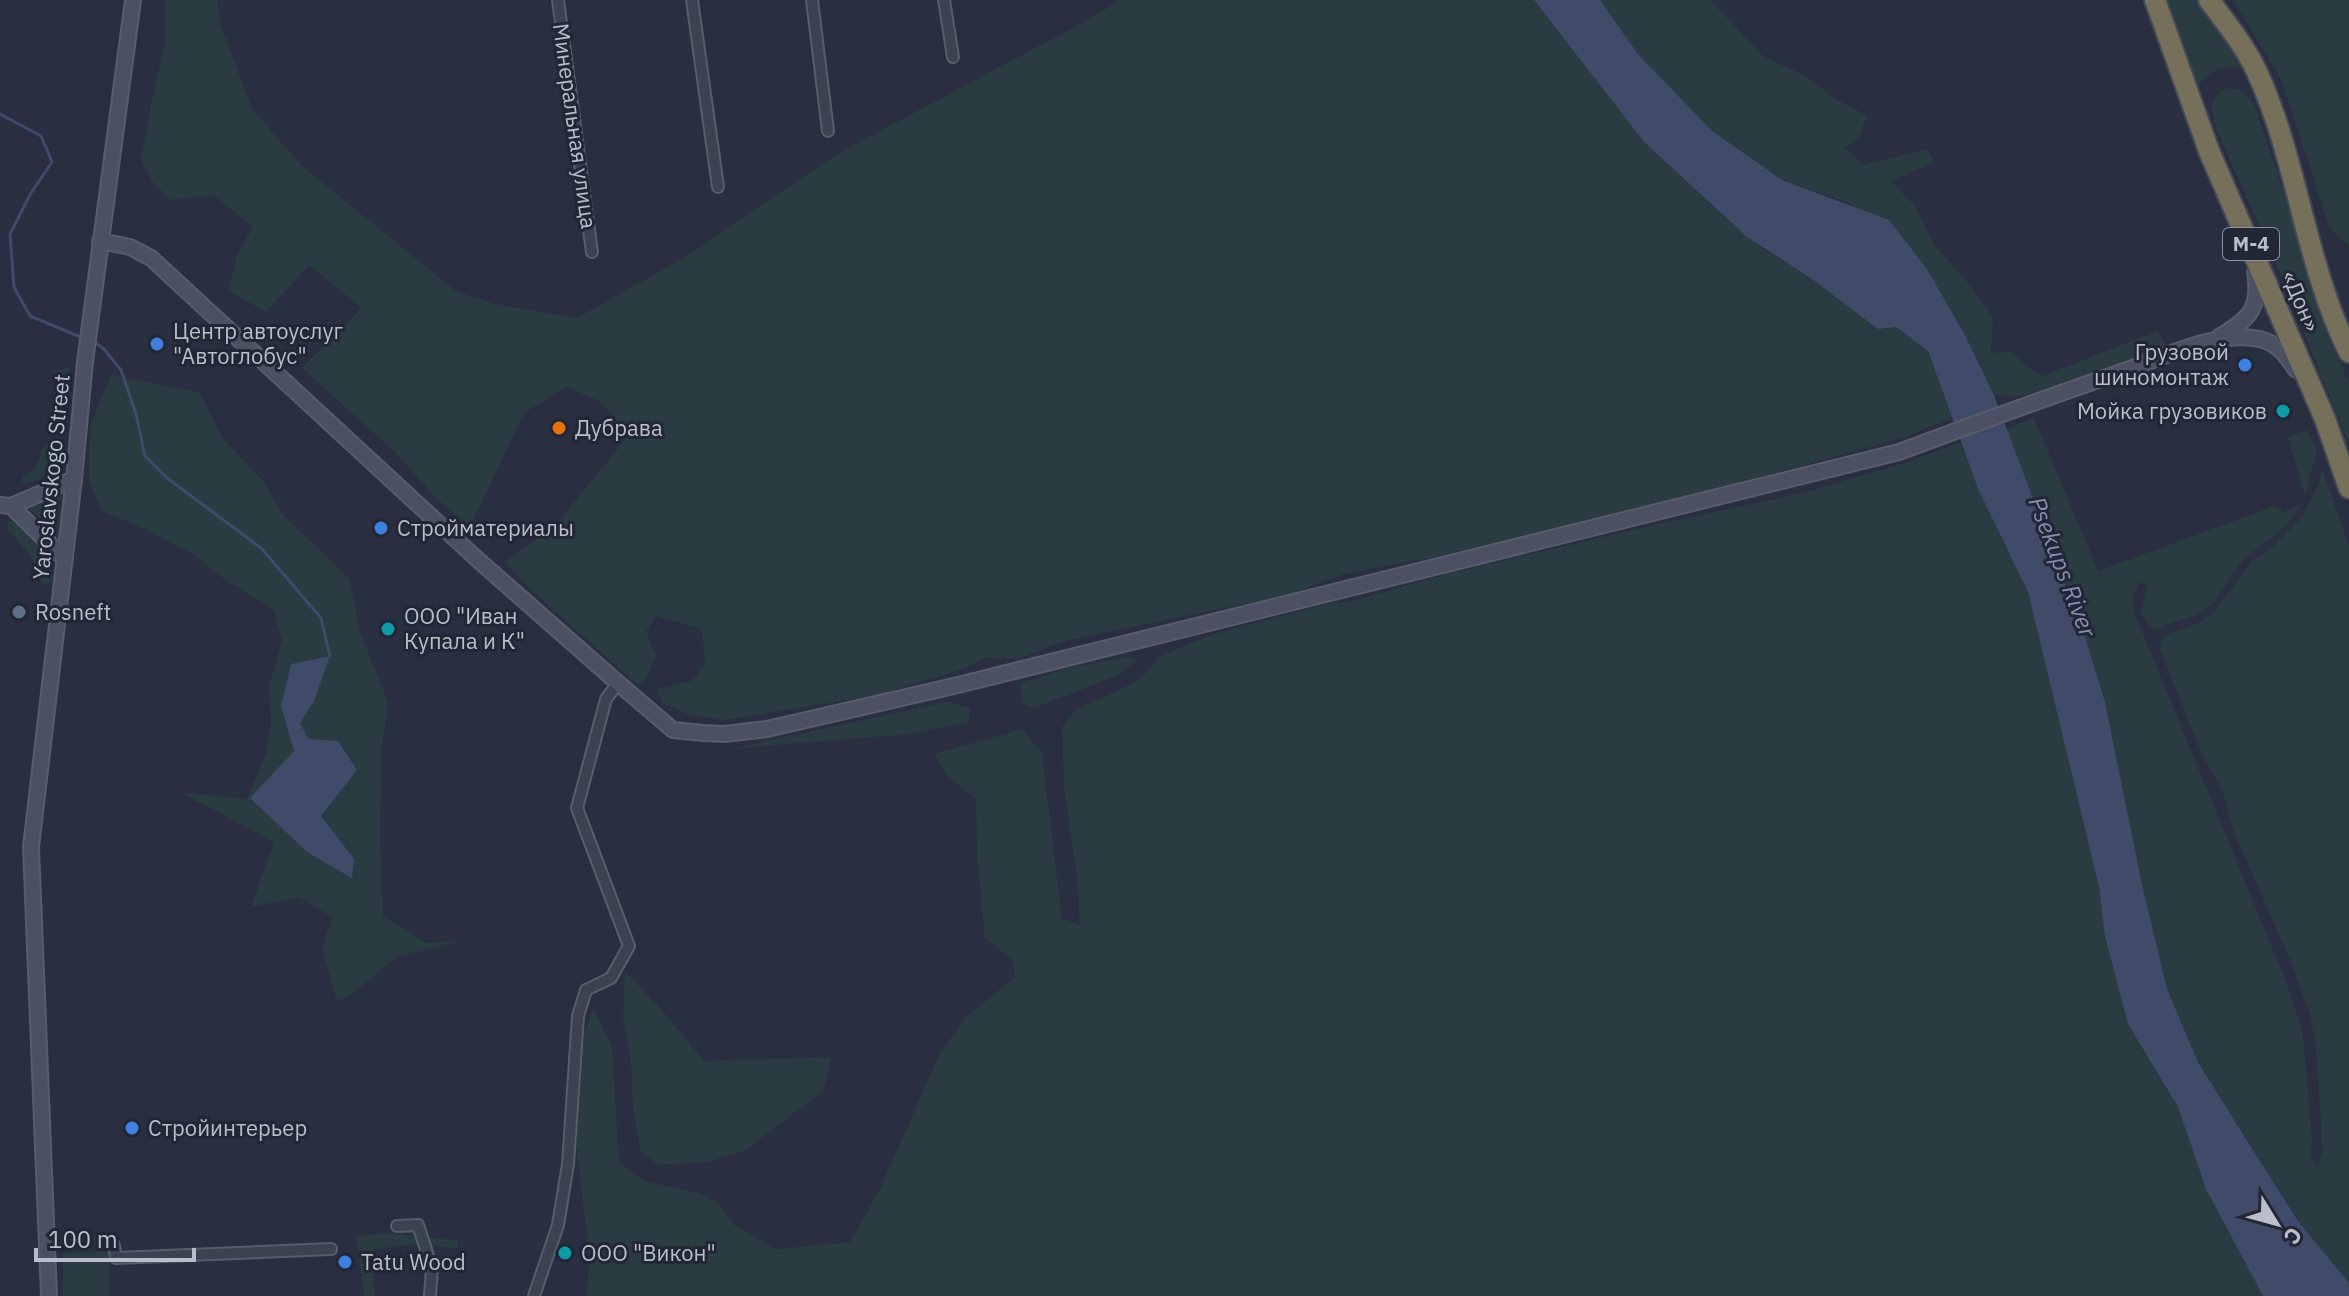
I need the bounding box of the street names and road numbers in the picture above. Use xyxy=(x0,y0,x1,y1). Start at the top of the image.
street label: Минеральная улица xyxy=(547,21,604,231)
road number: М-4 xyxy=(2223,228,2279,260)
street label: «Дон» xyxy=(2276,266,2327,336)
street label: Yaroslavskogo Street xyxy=(25,373,76,581)

